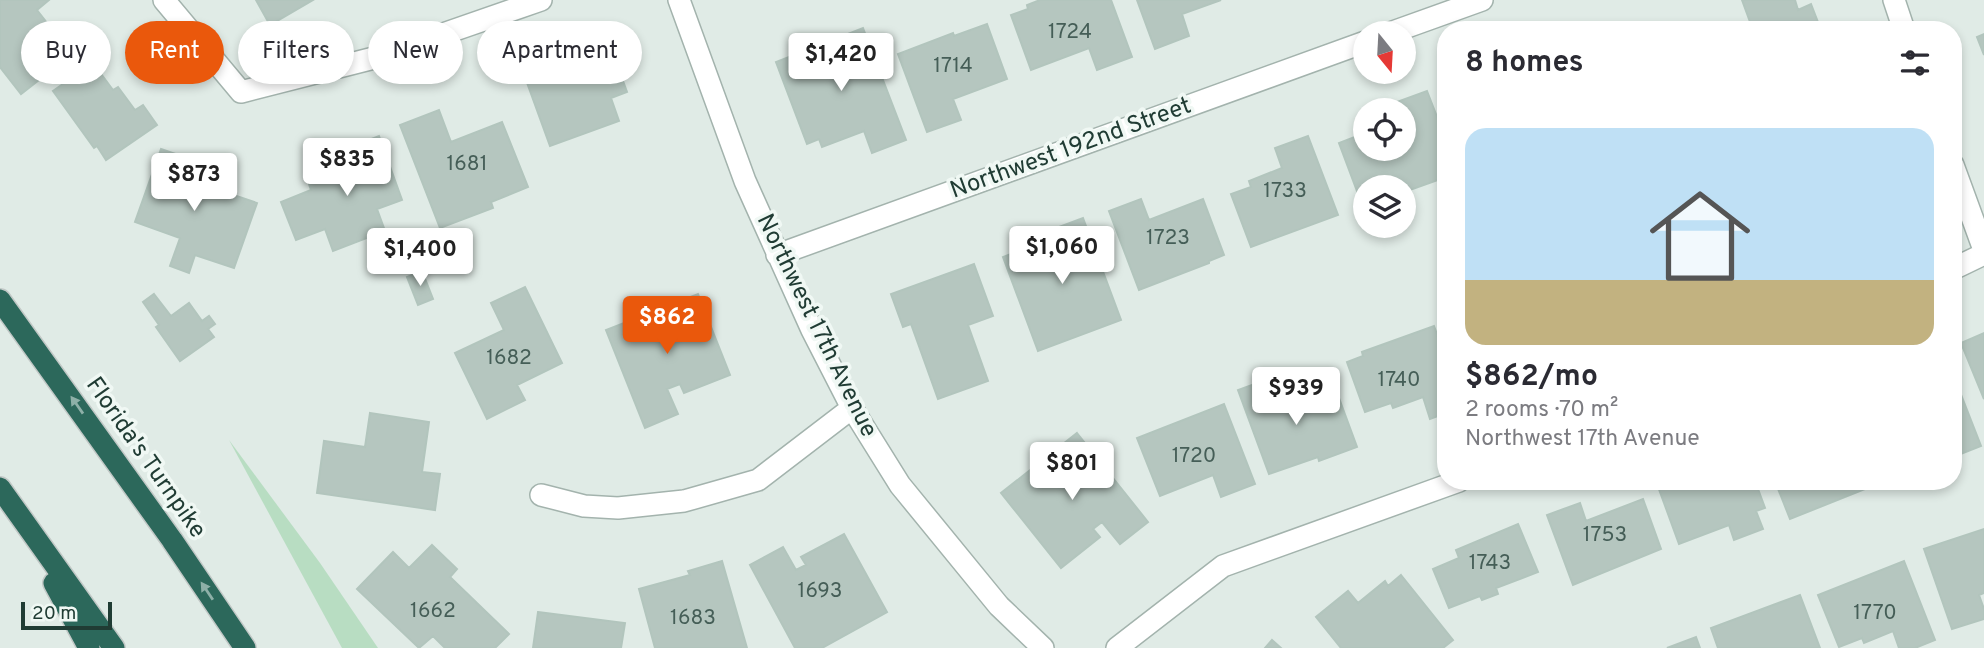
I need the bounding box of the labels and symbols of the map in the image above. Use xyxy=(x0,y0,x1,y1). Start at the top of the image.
house number: 1724 xyxy=(1048,19,1092,46)
north arrow xyxy=(1353,21,1416,84)
pin: $1,420 xyxy=(784,34,898,93)
house number: 1714 xyxy=(933,53,973,80)
street label: Northwest 192nd Street xyxy=(946,91,1196,207)
pin: $835 xyxy=(306,138,388,198)
house number: 1681 xyxy=(447,151,488,178)
pin: $873 xyxy=(153,154,235,213)
house number: 1733 xyxy=(1263,178,1307,205)
street label: Northwest 17th Avenue xyxy=(749,209,883,443)
house number: 1723 xyxy=(1146,225,1190,252)
pin: $1,060 xyxy=(1005,226,1119,286)
pin: $1,400 xyxy=(363,229,477,288)
pin: $862 xyxy=(626,296,708,356)
house number: 1682 xyxy=(486,345,532,372)
house number: 1740 xyxy=(1377,367,1421,394)
pin: $939 xyxy=(1255,368,1337,427)
street label: Florida's Turnpike xyxy=(78,372,212,544)
one-way arrow xyxy=(70,396,84,414)
pin: $801 xyxy=(1031,442,1113,502)
house number: 1720 xyxy=(1172,443,1216,470)
house number: 1753 xyxy=(1583,522,1627,549)
house number: 1743 xyxy=(1469,550,1511,577)
house number: 1693 xyxy=(798,578,842,605)
one-way arrow xyxy=(201,582,214,601)
house number: 1662 xyxy=(410,598,456,625)
scale bar xyxy=(21,599,112,631)
house number: 1770 xyxy=(1853,600,1897,627)
house number: 1683 xyxy=(670,605,716,632)

